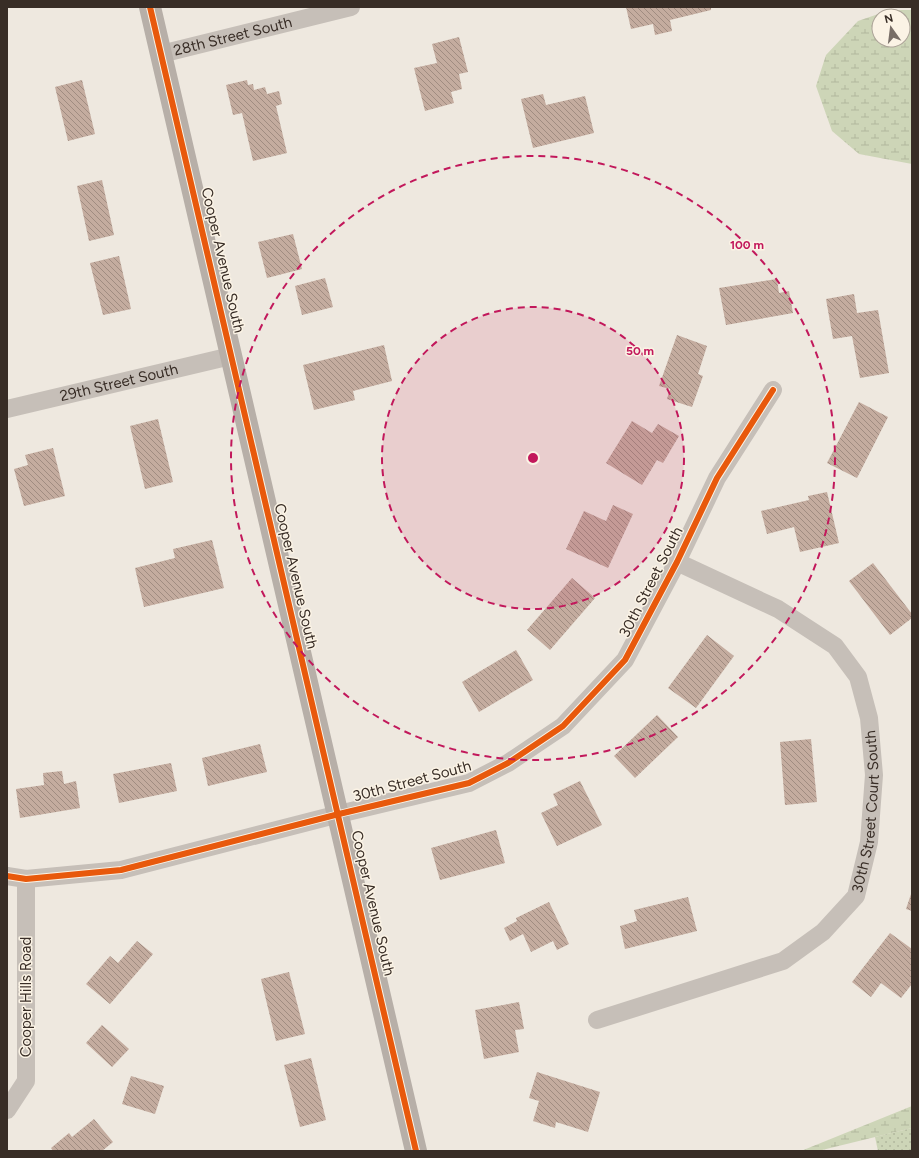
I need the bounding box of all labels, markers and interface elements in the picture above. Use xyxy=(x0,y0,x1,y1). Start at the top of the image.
north arrow xyxy=(871,8,911,48)
text: N xyxy=(883,11,894,26)
street label: 28th Street South xyxy=(172,13,294,60)
street label: Cooper Avenue South xyxy=(197,185,249,335)
text: 100 m xyxy=(730,238,764,252)
text: 50 m xyxy=(626,344,654,358)
street label: 29th Street South xyxy=(58,360,180,405)
centre of rings xyxy=(526,451,540,465)
street label: Cooper Avenue South xyxy=(270,501,322,651)
street label: 30th Street South xyxy=(615,524,687,640)
street label: 30th Street Court South xyxy=(848,729,883,895)
street label: 30th Street South xyxy=(351,757,473,805)
street label: Cooper Avenue South xyxy=(347,828,399,978)
street label: Cooper Hills Road xyxy=(17,937,35,1057)

